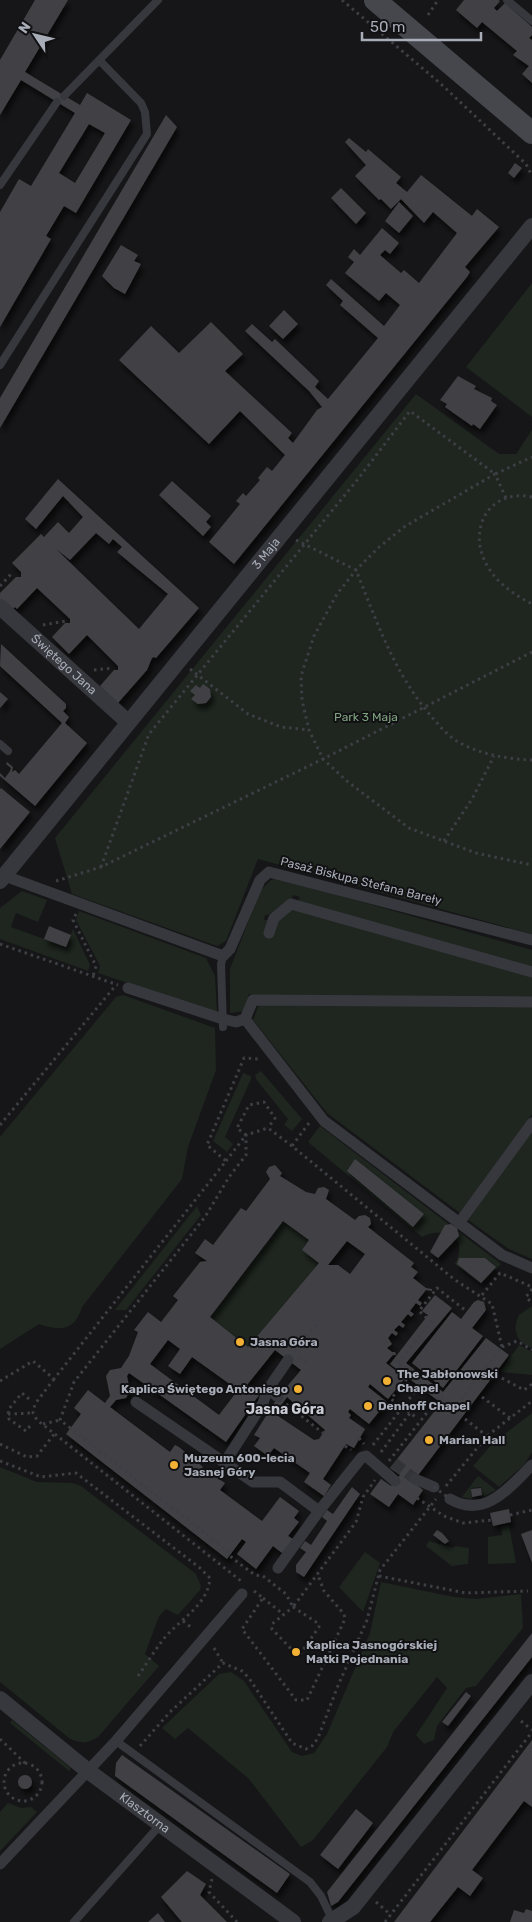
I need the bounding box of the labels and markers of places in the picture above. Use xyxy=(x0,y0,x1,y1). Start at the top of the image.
place label: Jasna Góra xyxy=(250,1335,318,1349)
marker: Jasna Góra xyxy=(234,1336,246,1348)
place label: The Jabłonowski Chapel xyxy=(397,1367,498,1395)
marker: The Jabłonowski Chapel xyxy=(381,1375,393,1387)
place label: Kaplica Świętego Antoniego xyxy=(121,1382,288,1396)
marker: Kaplica Świętego Antoniego xyxy=(292,1383,304,1395)
place label: Denhoff Chapel xyxy=(378,1399,470,1413)
marker: Denhoff Chapel xyxy=(362,1400,374,1412)
place label: Marian Hall xyxy=(439,1433,505,1447)
marker: Marian Hall xyxy=(423,1434,435,1446)
place label: Muzeum 600-lecia Jasnej Góry xyxy=(184,1451,295,1479)
marker: Muzeum 600-lecia Jasnej Góry xyxy=(168,1459,180,1471)
place label: Kaplica Jasnogórskiej Matki Pojednania xyxy=(306,1638,437,1666)
marker: Kaplica Jasnogórskiej Matki Pojednania xyxy=(290,1646,302,1658)

